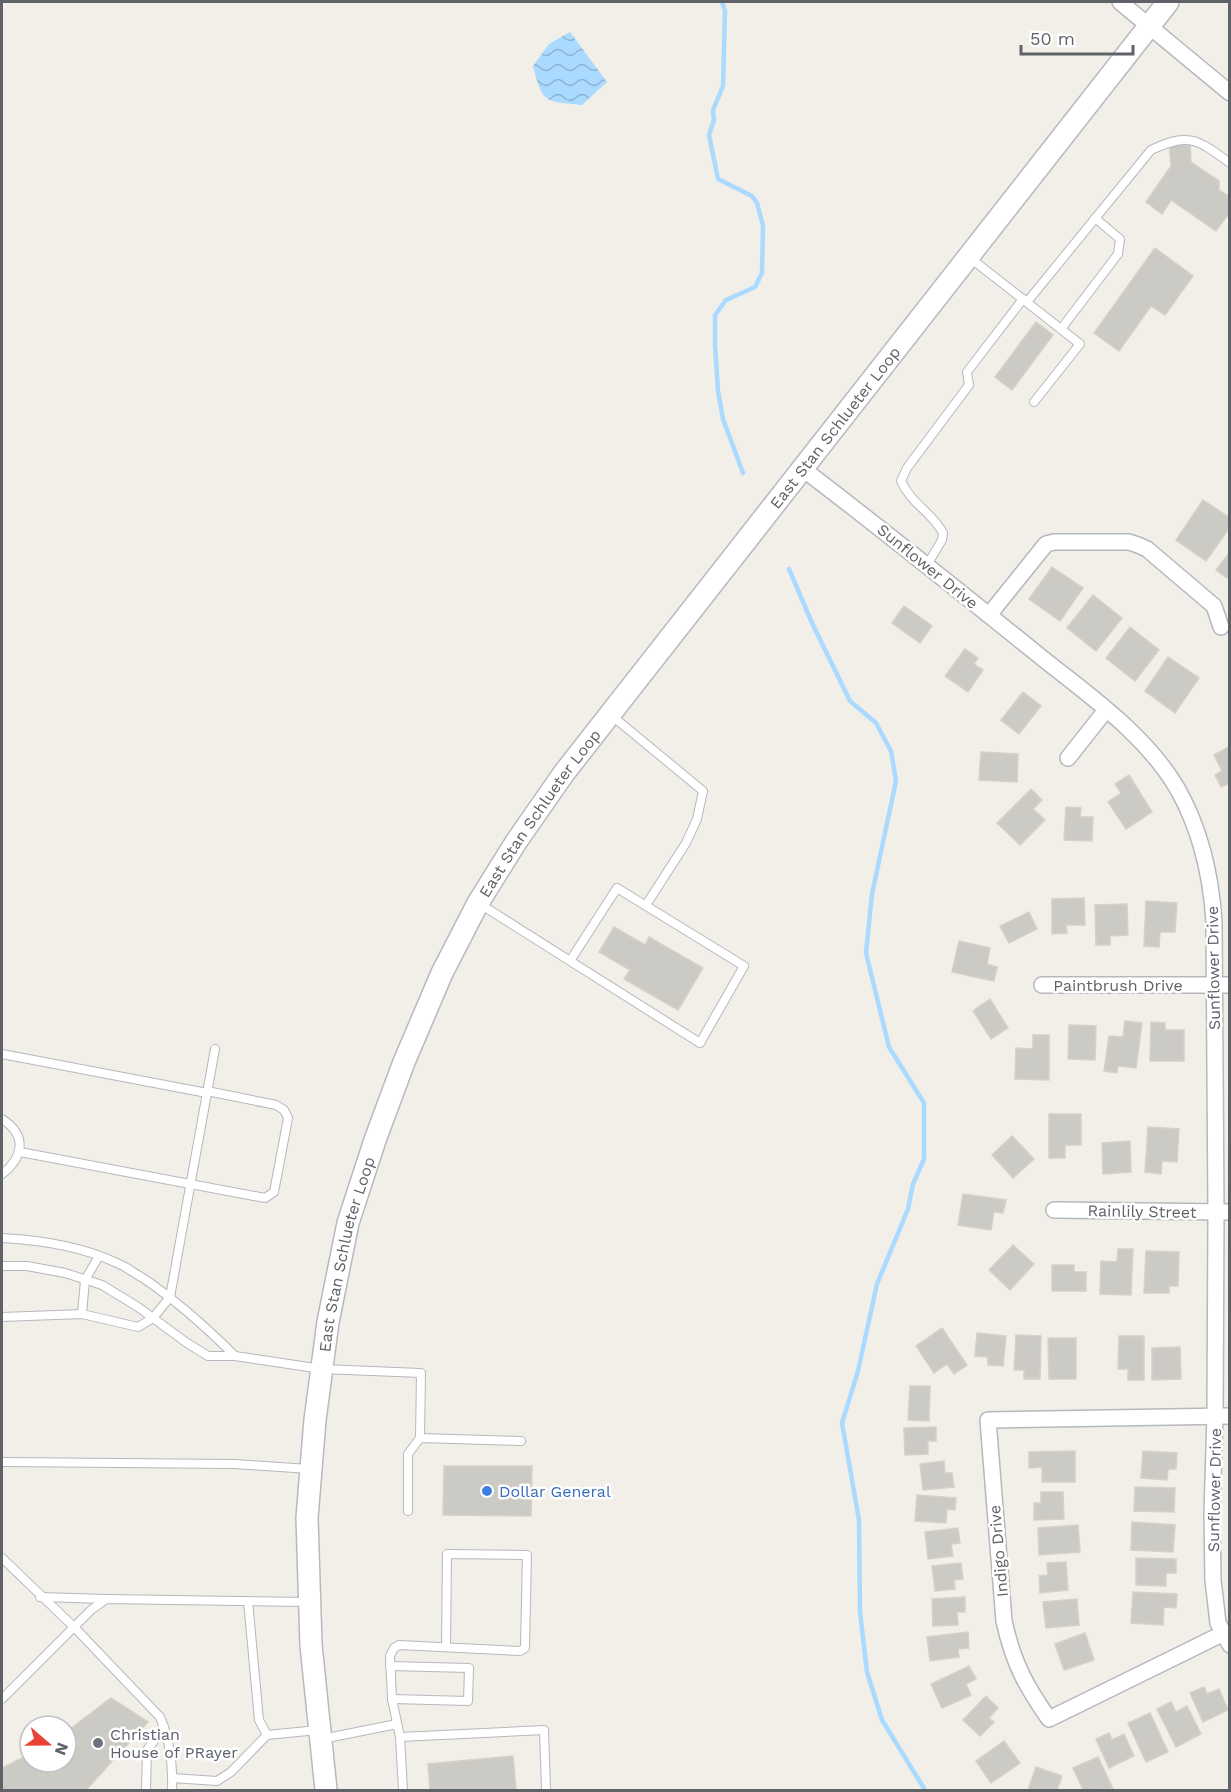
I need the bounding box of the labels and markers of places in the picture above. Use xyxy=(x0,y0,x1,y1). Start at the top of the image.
place label: Dollar General xyxy=(499,1482,611,1501)
marker: Dollar General xyxy=(480,1484,494,1498)
place label: Christian House of PRayer xyxy=(110,1725,238,1762)
marker: Christian House of PRayer xyxy=(91,1736,105,1750)

